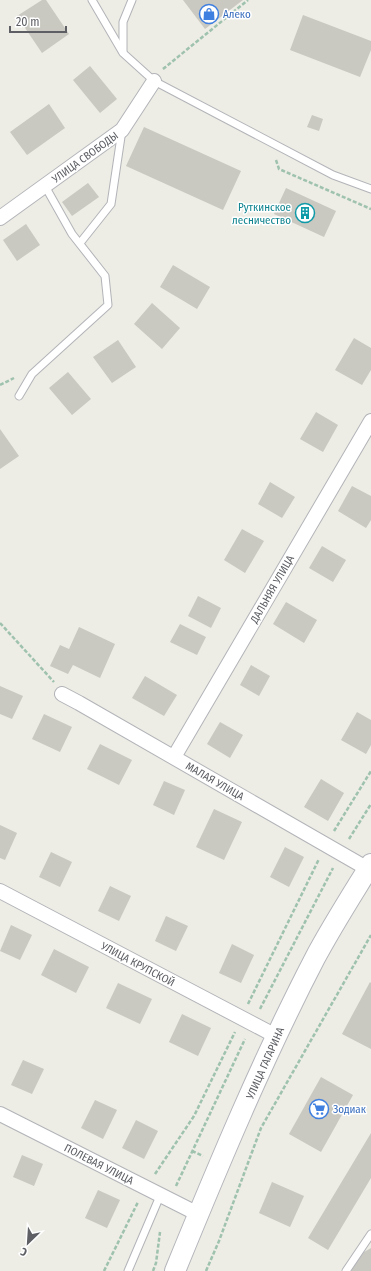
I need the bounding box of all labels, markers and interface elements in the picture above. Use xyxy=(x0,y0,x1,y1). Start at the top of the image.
shop icon: Алеко xyxy=(198,3,220,25)
scale bar xyxy=(10,8,66,34)
place label: Алеко xyxy=(223,8,251,21)
text: 20 m xyxy=(16,15,40,29)
street label: УЛИЦА СВОБОДЫ xyxy=(49,129,121,186)
place label: Руткинское лесничество xyxy=(232,201,291,227)
building icon: Руткинское лесничество xyxy=(294,202,316,224)
street label: ДАЛЬНЯЯ УЛИЦА xyxy=(247,553,297,626)
street label: МАЛАЯ УЛИЦА xyxy=(183,760,246,803)
street label: УЛИЦА КРУПСКОЙ xyxy=(98,939,177,989)
street label: УЛИЦА ГАГАРИНА xyxy=(243,1025,287,1102)
supermarket icon: Зодиак xyxy=(308,1098,330,1120)
place label: Зодиак xyxy=(333,1103,367,1116)
street label: ПОЛЕВАЯ УЛИЦА xyxy=(62,1141,136,1188)
north arrow xyxy=(8,1223,48,1263)
text: С xyxy=(18,1244,29,1259)

